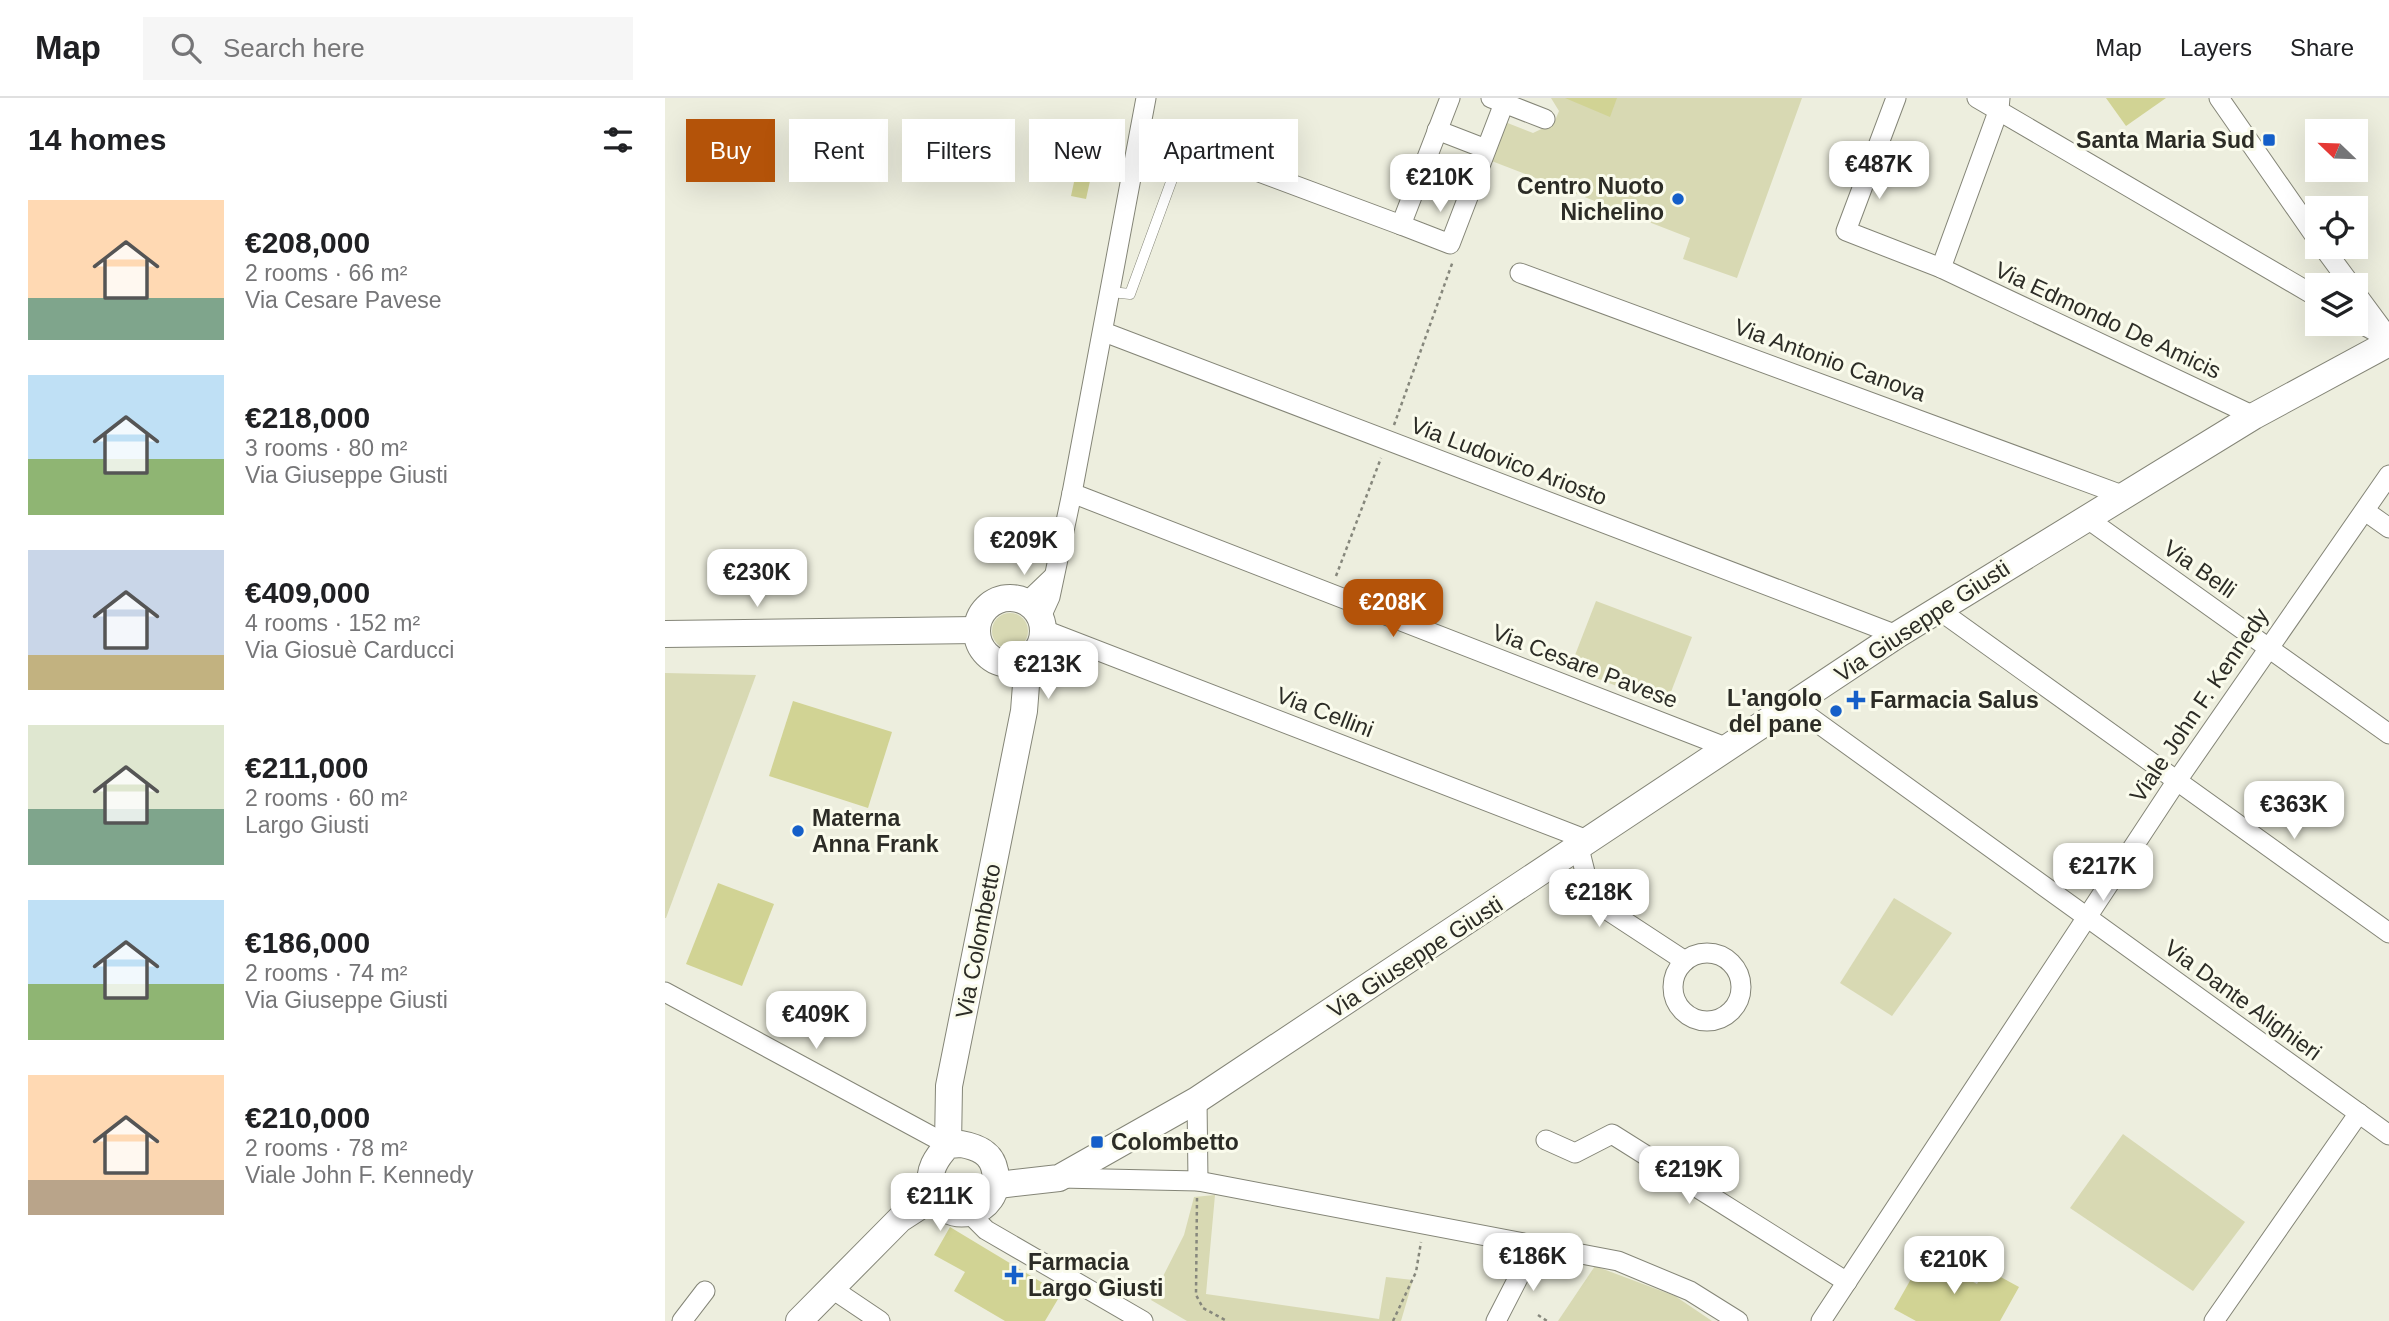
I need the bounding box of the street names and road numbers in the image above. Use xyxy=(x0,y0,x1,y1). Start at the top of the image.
street label: Via Edmondo De Amicis xyxy=(1991,256,2225,384)
street label: Via Antonio Canova xyxy=(1731,313,1929,407)
street label: Via Ludovico Ariosto xyxy=(1407,412,1611,510)
street label: Via Belli xyxy=(2159,535,2241,603)
street label: Via Giuseppe Giusti xyxy=(1830,555,2014,687)
street label: Viale John F. Kennedy xyxy=(2124,603,2274,807)
street label: Via Cesare Pavese xyxy=(1489,619,1681,713)
street label: Via Cellini xyxy=(1273,682,1377,742)
street label: Via Colombetto xyxy=(950,862,1006,1020)
street label: Via Giuseppe Giusti xyxy=(1323,891,1507,1023)
street label: Via Dante Alighieri xyxy=(2160,934,2326,1066)

